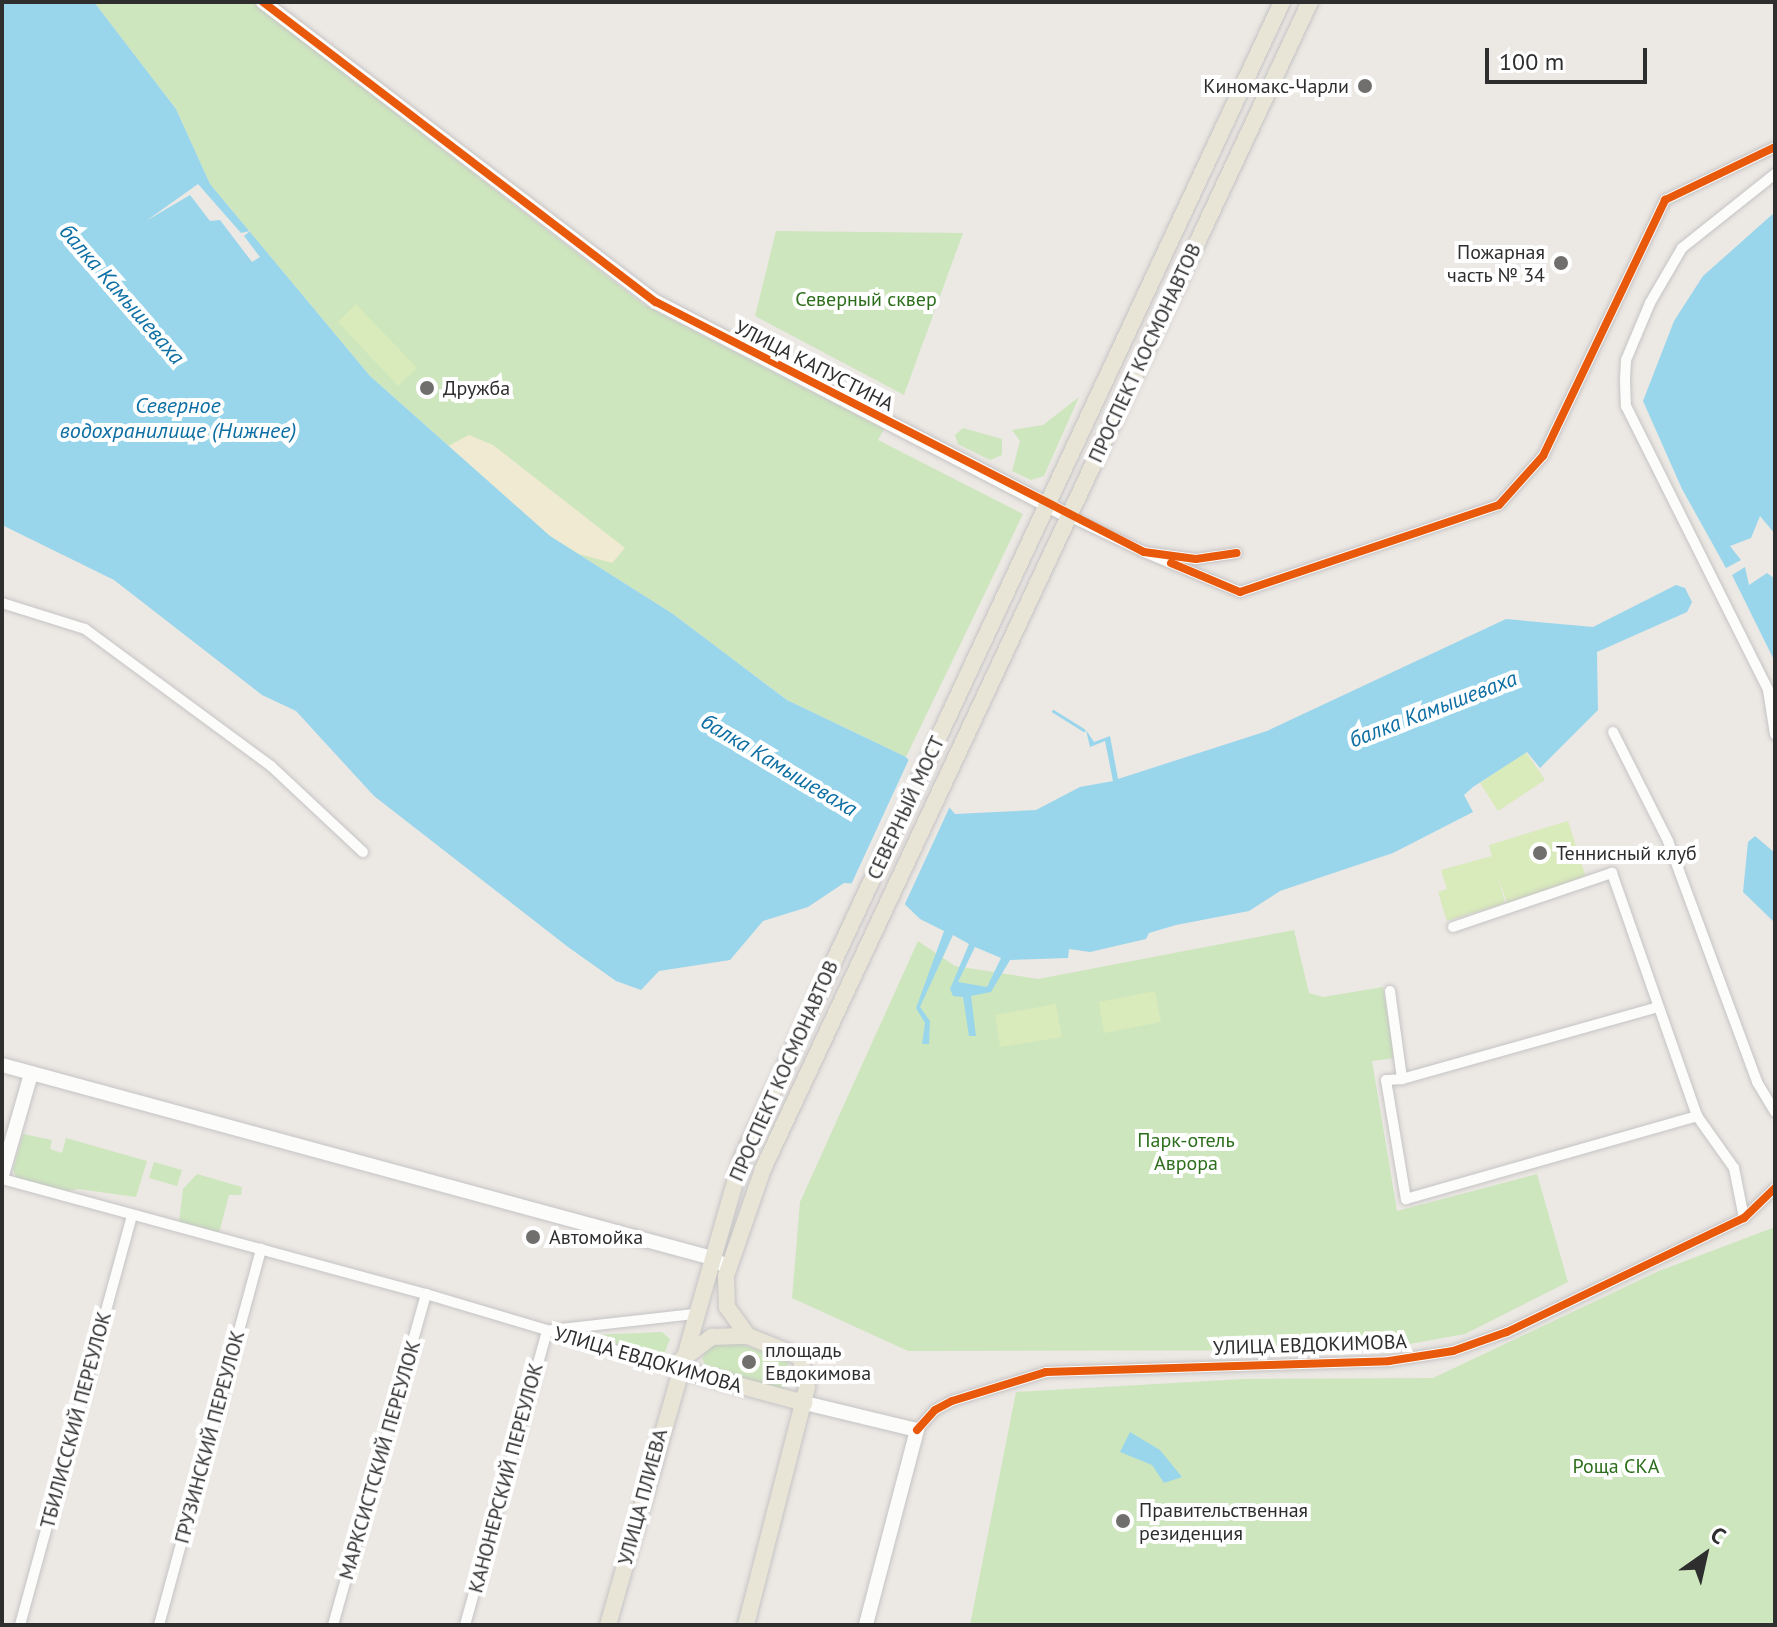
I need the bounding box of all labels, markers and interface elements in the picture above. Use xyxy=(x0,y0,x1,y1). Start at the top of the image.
scale bar xyxy=(1489,32,1651,82)
text: 100 m xyxy=(1499,46,1564,77)
place label: Киномакс-Чарли xyxy=(1203,74,1349,98)
marker: Киномакс-Чарли xyxy=(1356,77,1374,95)
water label: балка Камышеваха xyxy=(54,218,190,370)
street label: ПРОСПЕКТ КОСМОНАВТОВ xyxy=(1083,239,1207,467)
place label: Пожарная часть № 34 xyxy=(1446,240,1545,287)
marker: Пожарная часть № 34 xyxy=(1552,254,1570,272)
park label: Северный сквер xyxy=(795,287,937,311)
street label: УЛИЦА КАПУСТИНА xyxy=(730,315,898,417)
place label: Дружба xyxy=(443,376,510,400)
marker: Дружба xyxy=(418,379,436,397)
water label: Северное водохранилище (Нижнее) xyxy=(60,392,296,444)
water label: балка Камышеваха xyxy=(1345,665,1521,753)
water label: балка Камышеваха xyxy=(696,708,862,822)
street label: СЕВЕРНЫЙ МОСТ xyxy=(862,733,950,883)
place label: Теннисный клуб xyxy=(1556,841,1697,865)
marker: Теннисный клуб xyxy=(1531,844,1549,862)
street label: ПРОСПЕКТ КОСМОНАВТОВ xyxy=(724,957,844,1185)
park label: Парк-отель Аврора xyxy=(1137,1128,1235,1175)
place label: Автомойка xyxy=(549,1225,643,1249)
marker: Автомойка xyxy=(524,1228,542,1246)
street label: ТБИЛИССКИЙ ПЕРЕУЛОК xyxy=(35,1309,117,1531)
street label: УЛИЦА ЕВДОКИМОВА xyxy=(551,1322,745,1398)
street label: ГРУЗИНСКИЙ ПЕРЕУЛОК xyxy=(170,1328,250,1546)
street label: УЛИЦА ЕВДОКИМОВА xyxy=(1212,1330,1408,1360)
street label: МАРКСИСТСКИЙ ПЕРЕУЛОК xyxy=(334,1338,426,1582)
place label: площадь Евдокимова xyxy=(765,1338,871,1385)
marker: площадь Евдокимова xyxy=(740,1353,758,1371)
street label: КАНОНЕРСКИЙ ПЕРЕУЛОК xyxy=(464,1361,548,1595)
street label: УЛИЦА ПЛИЕВА xyxy=(613,1426,673,1568)
park label: Роща СКА xyxy=(1573,1454,1659,1478)
place label: Правительственная резиденция xyxy=(1139,1498,1308,1545)
marker: Правительственная резиденция xyxy=(1114,1512,1132,1530)
north arrow xyxy=(1665,1515,1745,1595)
text: С xyxy=(1705,1520,1731,1550)

